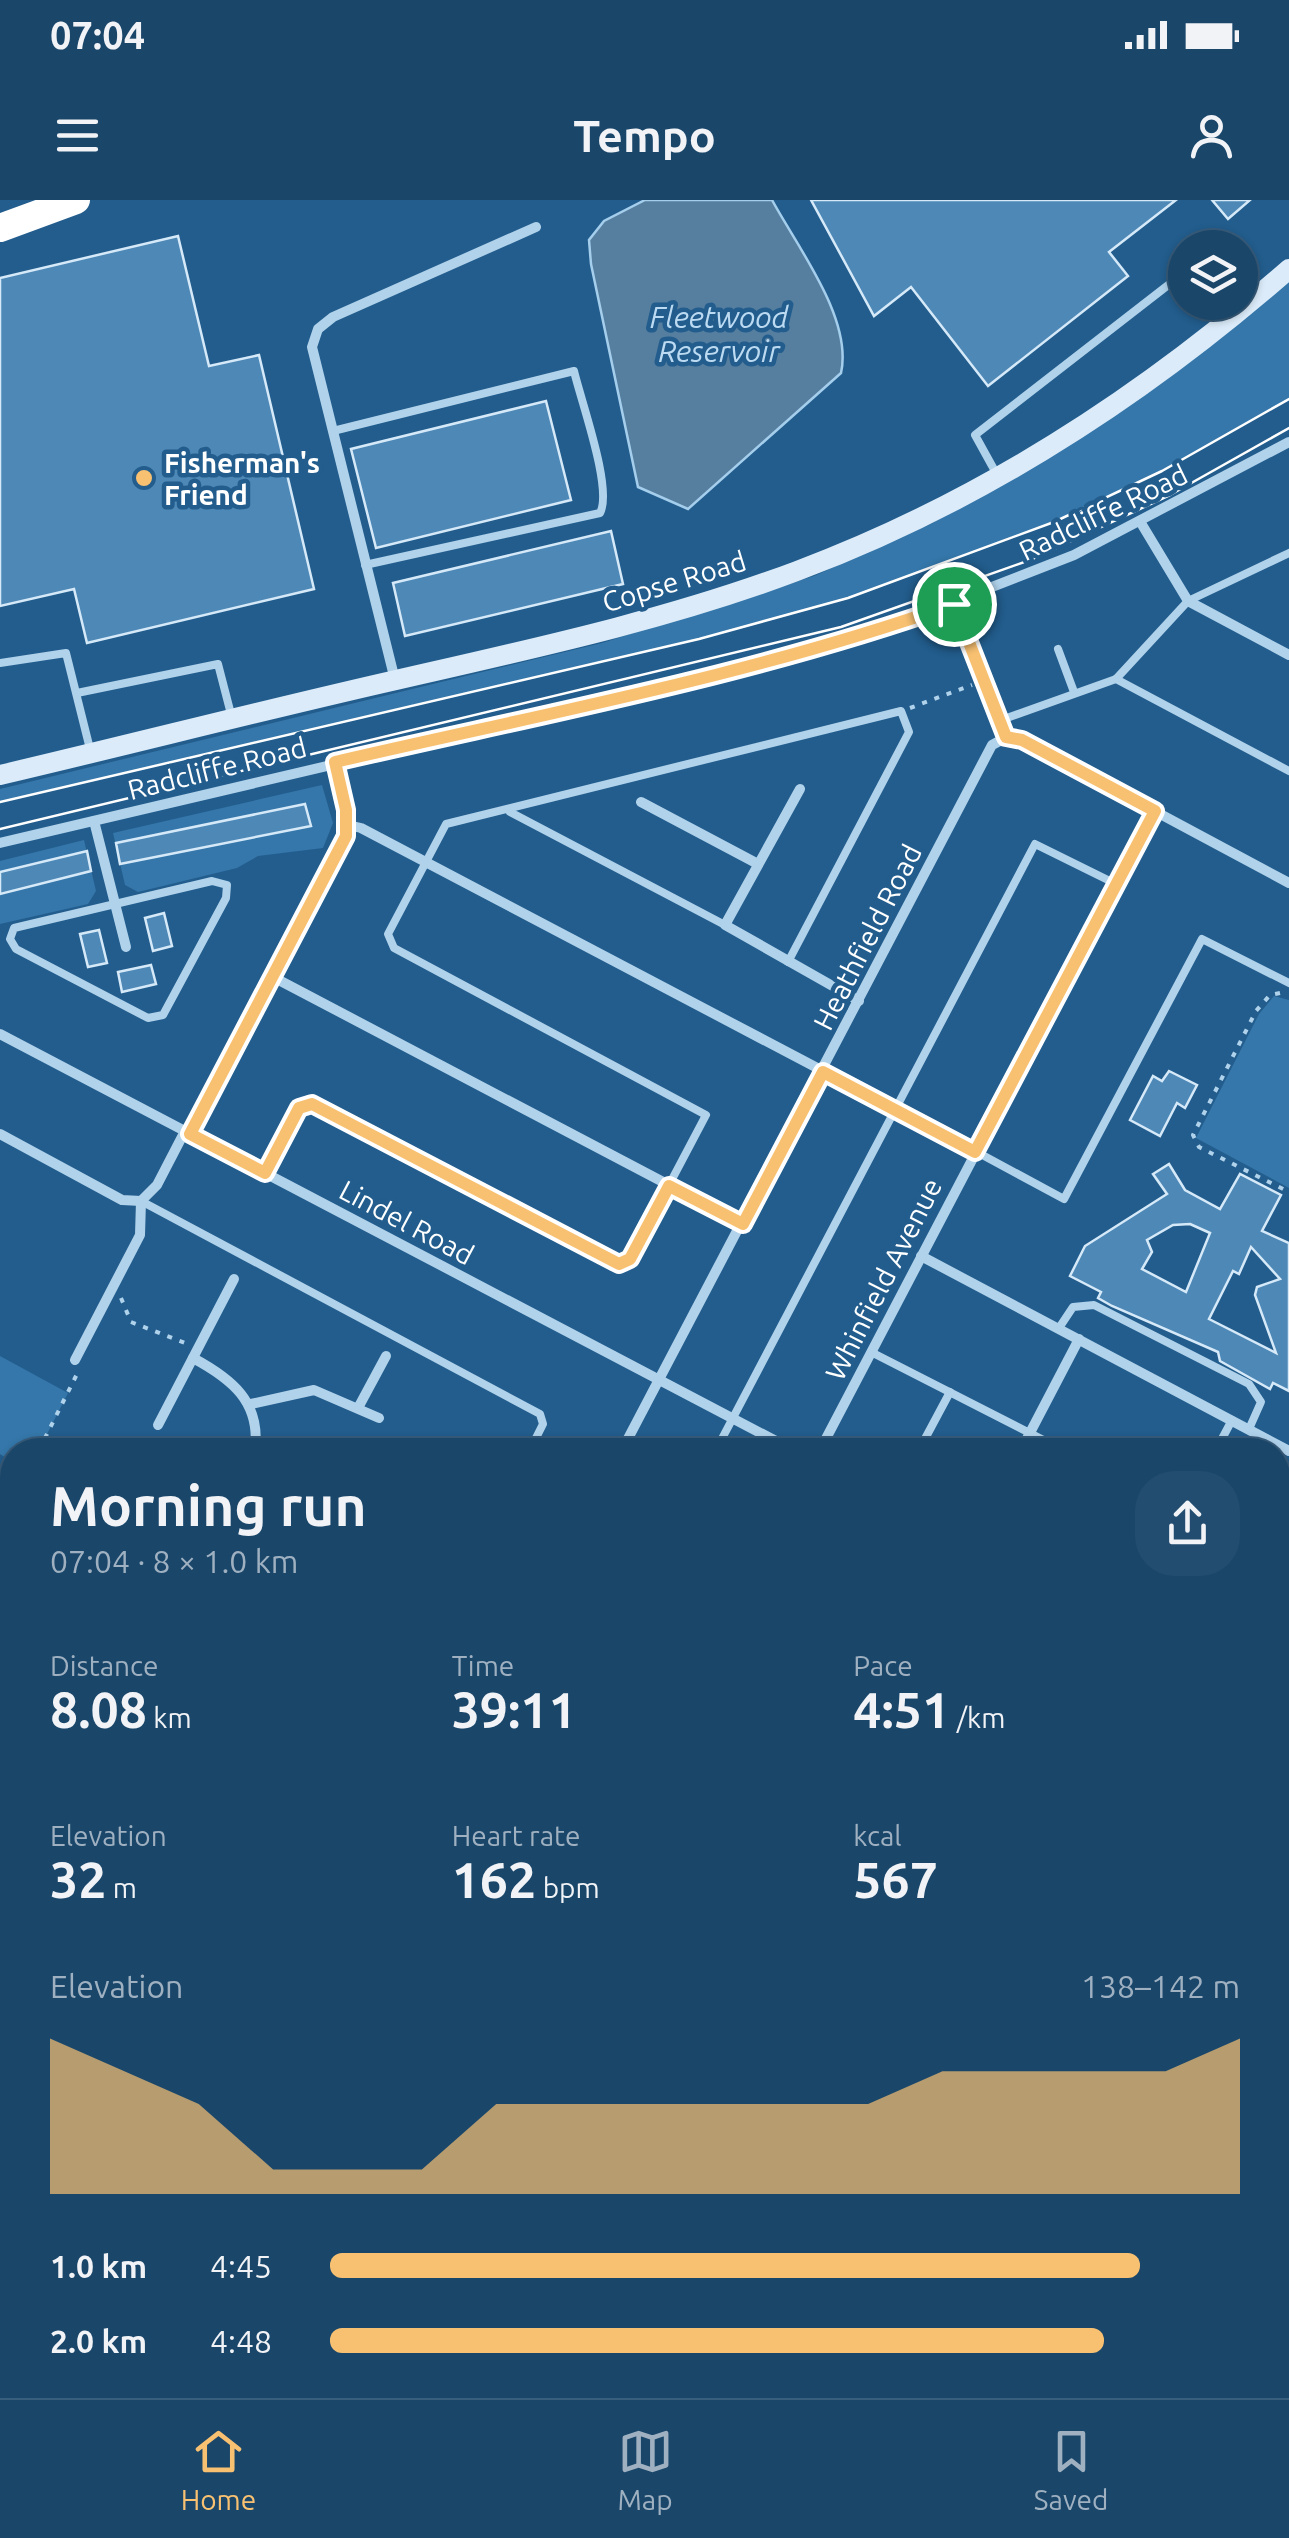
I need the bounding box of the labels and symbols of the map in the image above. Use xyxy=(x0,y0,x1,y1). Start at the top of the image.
water label: Fleetwood Reservoir xyxy=(650,300,789,368)
place label: Fisherman's Friend xyxy=(164,447,320,510)
street label: Radcliffe Road xyxy=(1014,458,1192,566)
marker: Fisherman's Friend xyxy=(133,467,155,489)
street label: Copse Road xyxy=(598,544,750,618)
pin xyxy=(912,562,997,647)
street label: Radcliffe Road xyxy=(124,731,310,805)
street label: Heathfield Road xyxy=(807,839,927,1035)
street label: Whinfield Avenue xyxy=(819,1173,947,1385)
street label: Lindel Road xyxy=(335,1174,479,1270)

